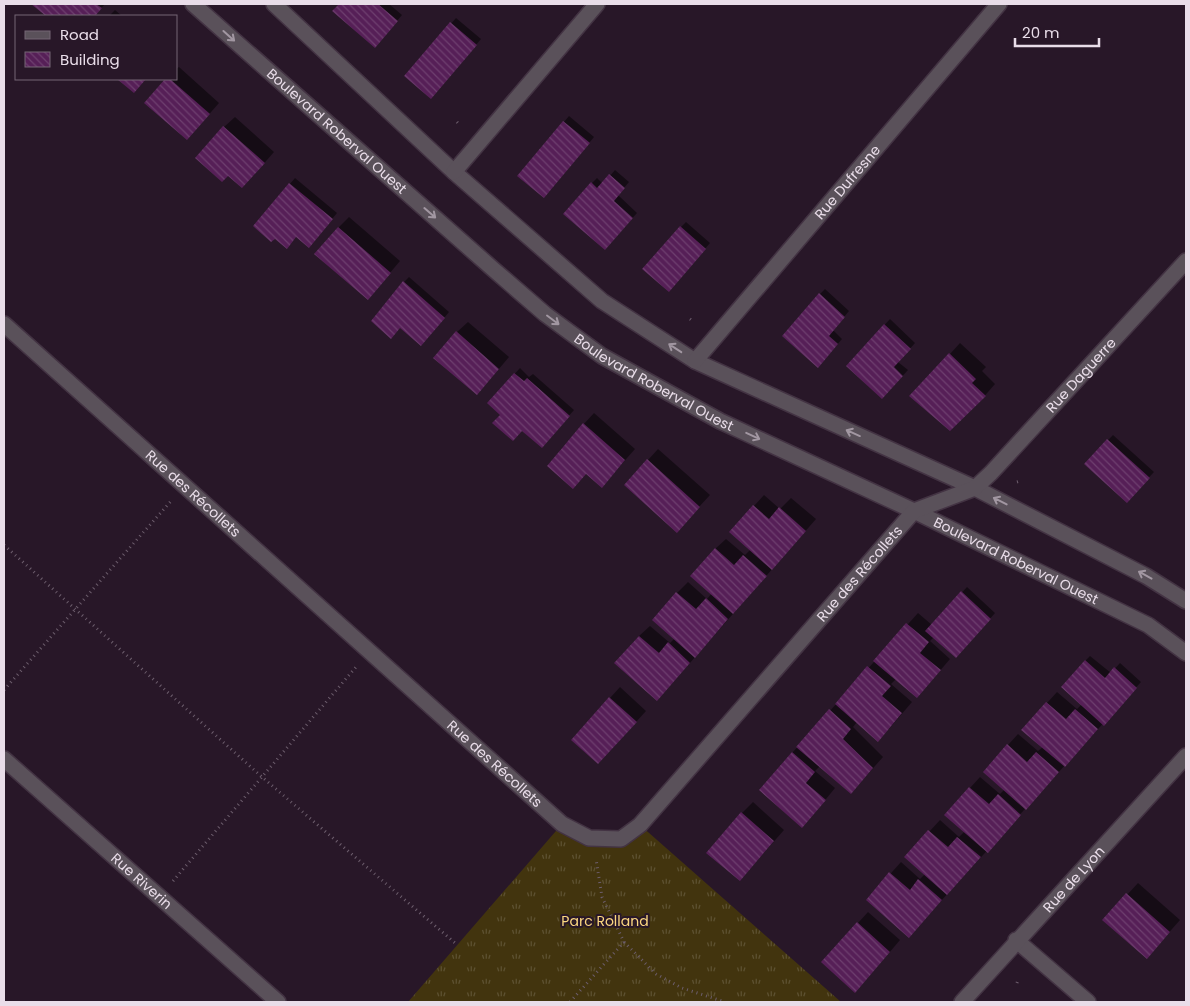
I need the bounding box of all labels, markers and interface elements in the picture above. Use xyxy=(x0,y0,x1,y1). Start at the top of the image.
legend xyxy=(15,15,178,80)
scale bar xyxy=(1015,15,1099,47)
text: 20 m xyxy=(1022,22,1060,43)
text: Road xyxy=(60,24,99,45)
one-way arrow xyxy=(223,30,236,42)
text: Building xyxy=(60,49,120,70)
street label: Boulevard Roberval Ouest xyxy=(262,64,411,199)
street label: Rue Dufresne xyxy=(810,140,885,224)
one-way arrow xyxy=(423,208,436,219)
one-way arrow xyxy=(546,314,559,325)
street label: Boulevard Roberval Ouest xyxy=(570,329,737,436)
street label: Rue Daguerre xyxy=(1041,333,1121,417)
one-way arrow xyxy=(668,343,682,353)
one-way arrow xyxy=(846,427,861,437)
one-way arrow xyxy=(745,432,760,441)
street label: Rue des Récollets xyxy=(141,445,245,542)
one-way arrow xyxy=(993,496,1008,505)
street label: Boulevard Roberval Ouest xyxy=(930,512,1102,609)
street label: Rue des Récollets xyxy=(812,521,907,626)
one-way arrow xyxy=(1138,570,1152,580)
street label: Rue des Récollets xyxy=(443,716,547,812)
street label: Rue de Lyon xyxy=(1038,842,1109,917)
street label: Rue Riverin xyxy=(107,848,177,914)
park label: Parc Rolland xyxy=(561,911,649,931)

